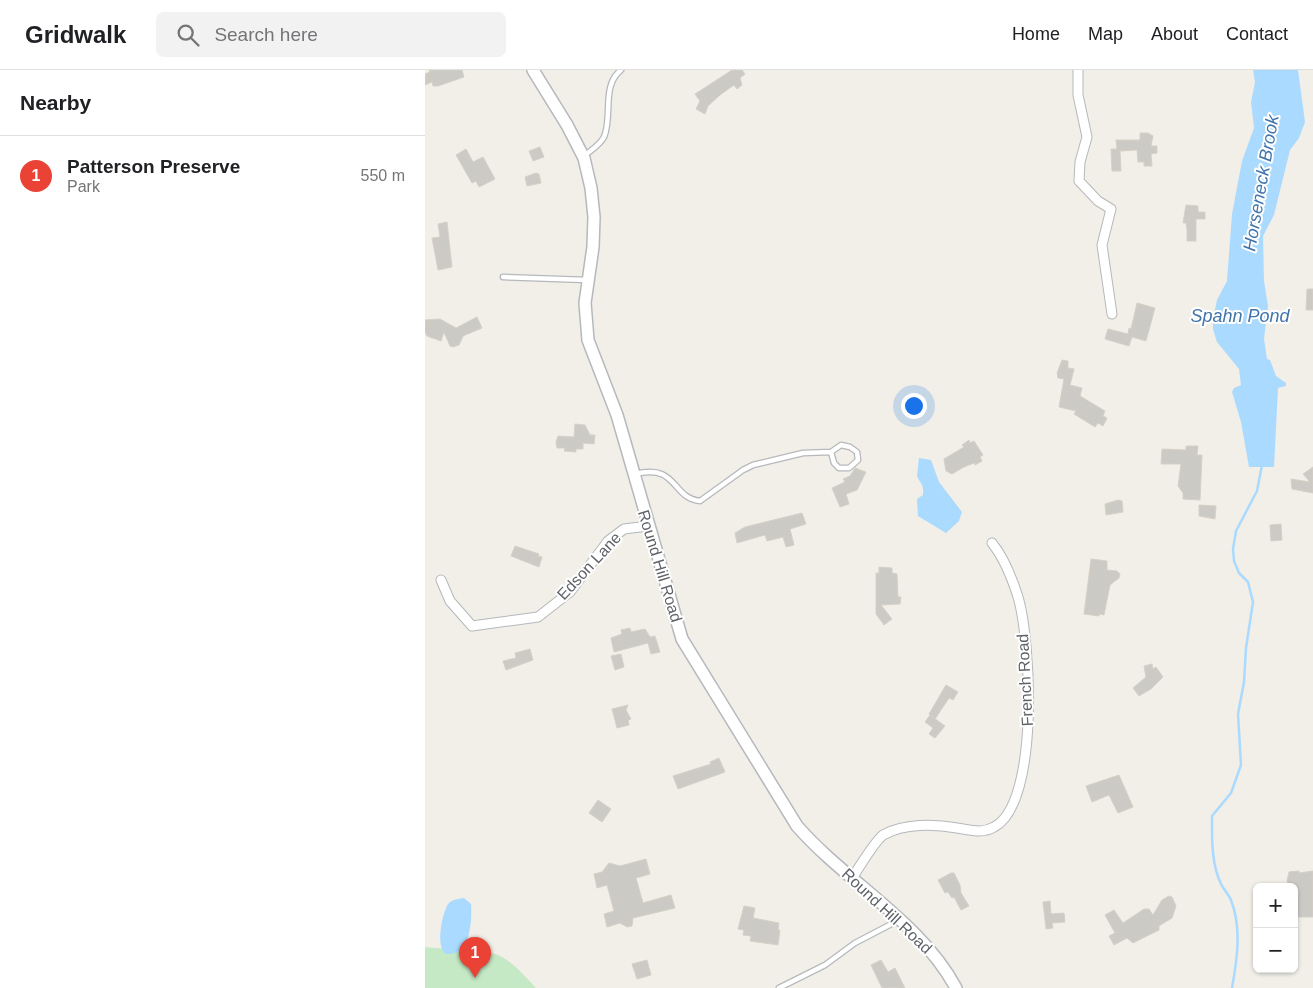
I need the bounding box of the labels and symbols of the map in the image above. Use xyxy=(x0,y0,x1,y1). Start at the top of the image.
water label: Horseneck Brook xyxy=(1239,112,1283,253)
water label: Spahn Pond xyxy=(1190,306,1291,326)
your location xyxy=(901,393,927,419)
street label: Round Hill Road xyxy=(635,508,685,624)
street label: Edson Lane xyxy=(554,529,624,603)
street label: French Road xyxy=(1014,633,1036,727)
street label: Round Hill Road xyxy=(839,865,935,957)
pin: 1 xyxy=(459,937,491,978)

